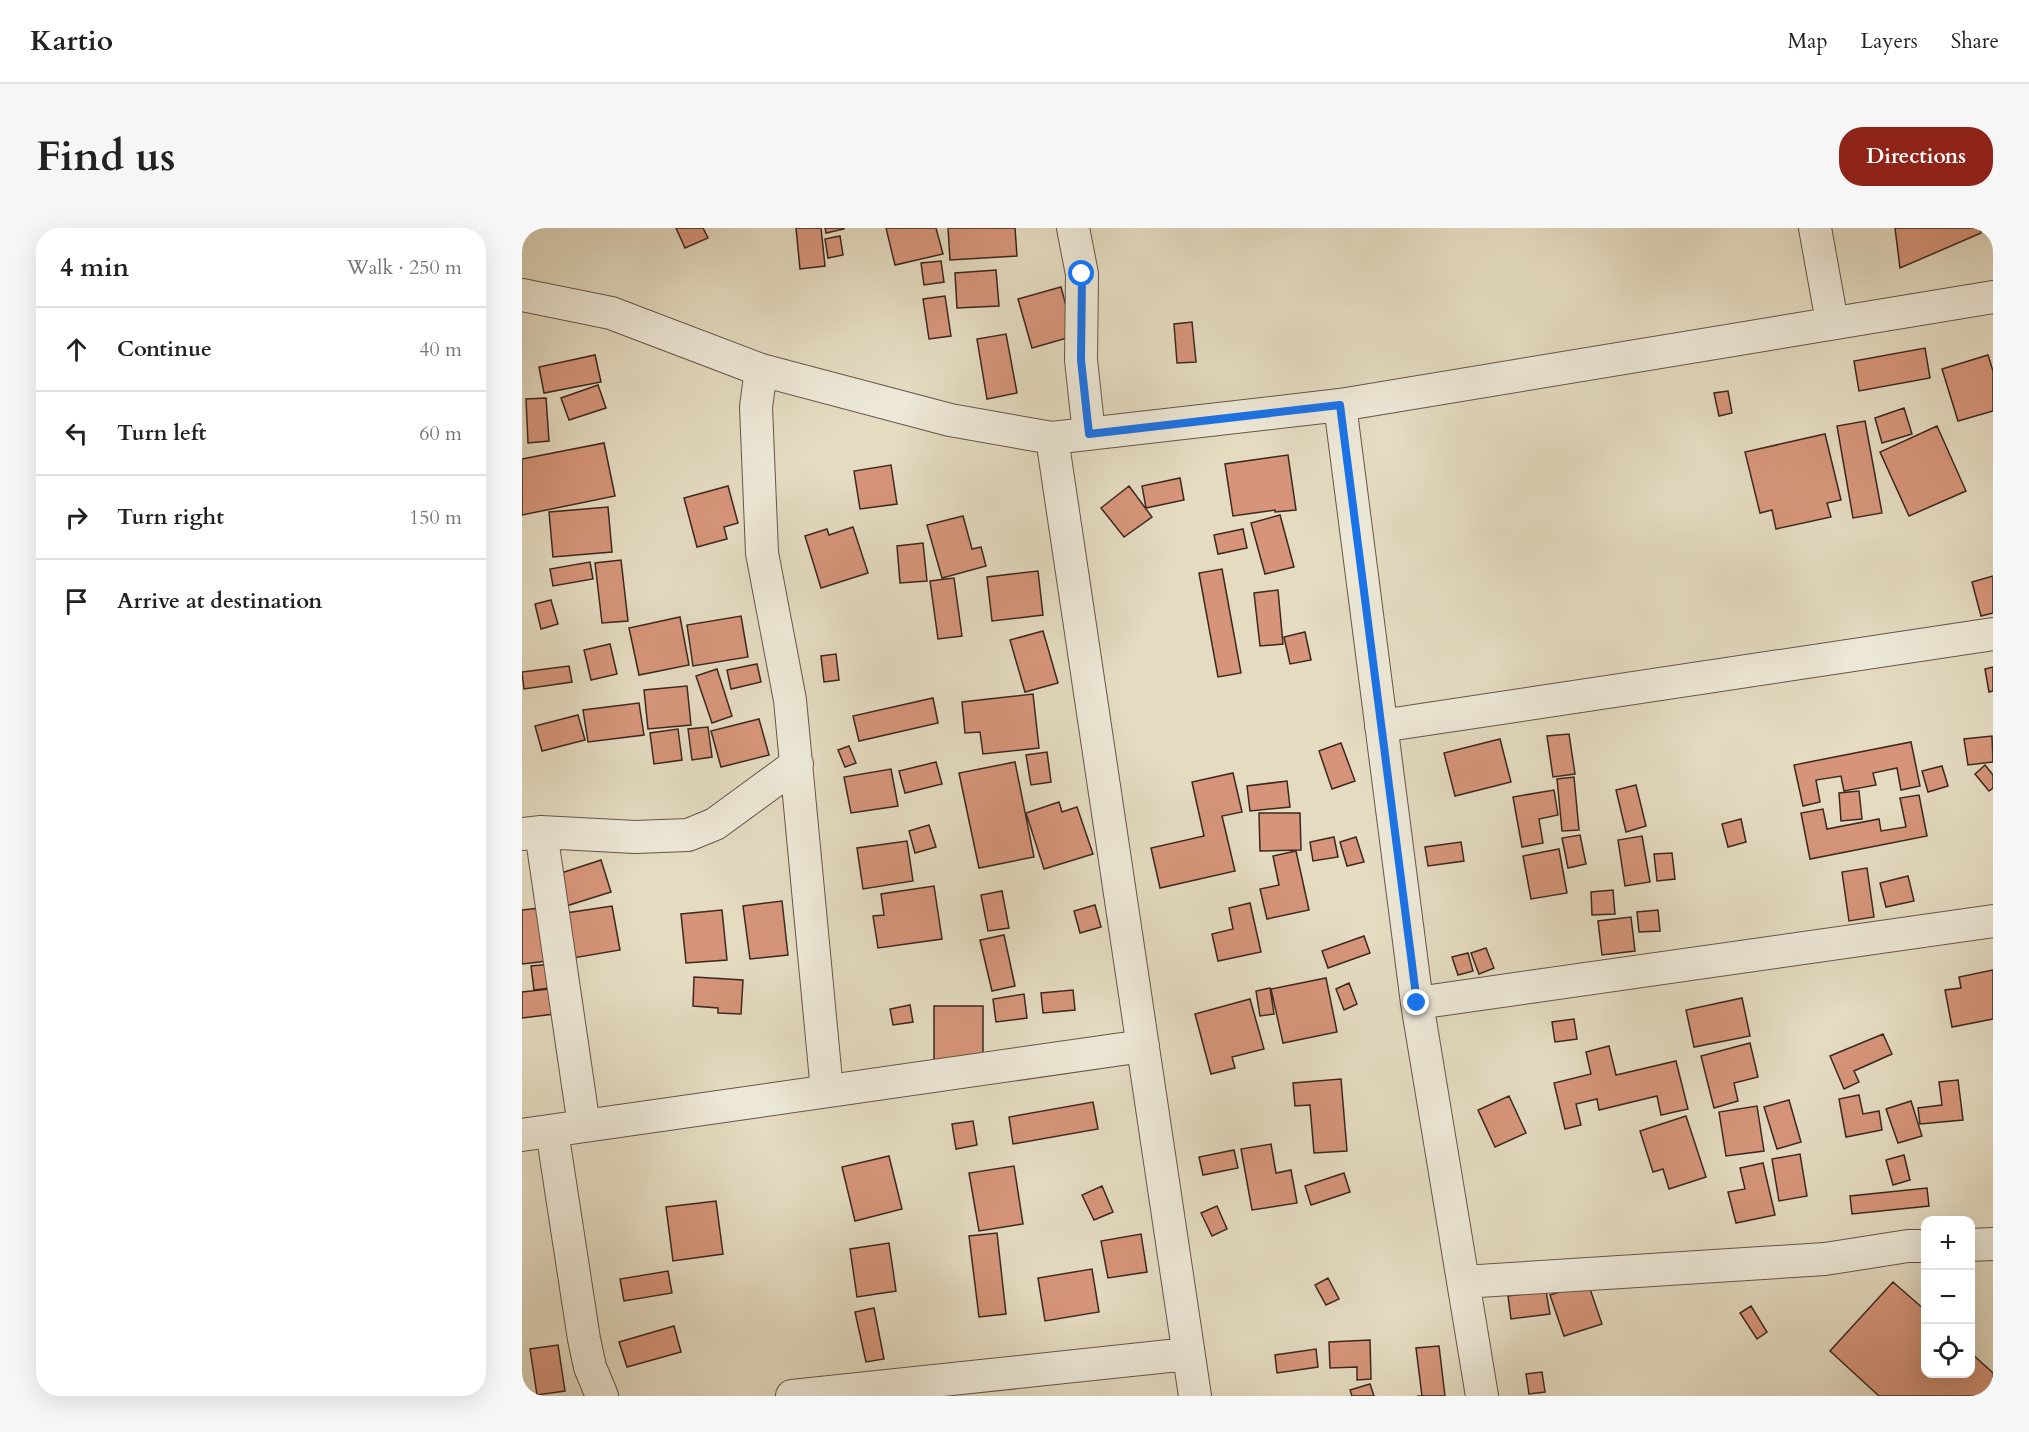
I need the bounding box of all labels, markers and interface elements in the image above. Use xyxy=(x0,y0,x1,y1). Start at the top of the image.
text: Kartio xyxy=(30,22,113,60)
text: Map xyxy=(1788,27,1828,56)
text: Layers xyxy=(1861,27,1918,56)
text: Share xyxy=(1951,27,1999,56)
button: Directions xyxy=(1839,127,1993,186)
text: Find us xyxy=(36,128,176,185)
text: 4 min xyxy=(60,250,129,285)
text: Walk · 250 m xyxy=(347,254,462,281)
route start xyxy=(1068,260,1094,286)
icon: ahead xyxy=(60,333,93,366)
text: Continue xyxy=(117,334,212,364)
text: 40 m xyxy=(419,336,462,363)
icon: left xyxy=(60,417,93,450)
text: Turn left xyxy=(117,418,206,448)
text: 60 m xyxy=(419,420,462,447)
icon: right xyxy=(60,501,93,534)
text: Turn right xyxy=(117,502,224,532)
text: 150 m xyxy=(409,504,462,531)
icon: arrive xyxy=(60,585,93,618)
text: Arrive at destination xyxy=(117,586,322,616)
route end xyxy=(1403,989,1429,1015)
map controls xyxy=(1921,1216,1975,1378)
button: + xyxy=(1921,1216,1975,1270)
button: − xyxy=(1921,1270,1975,1324)
button: locate xyxy=(1921,1324,1975,1378)

